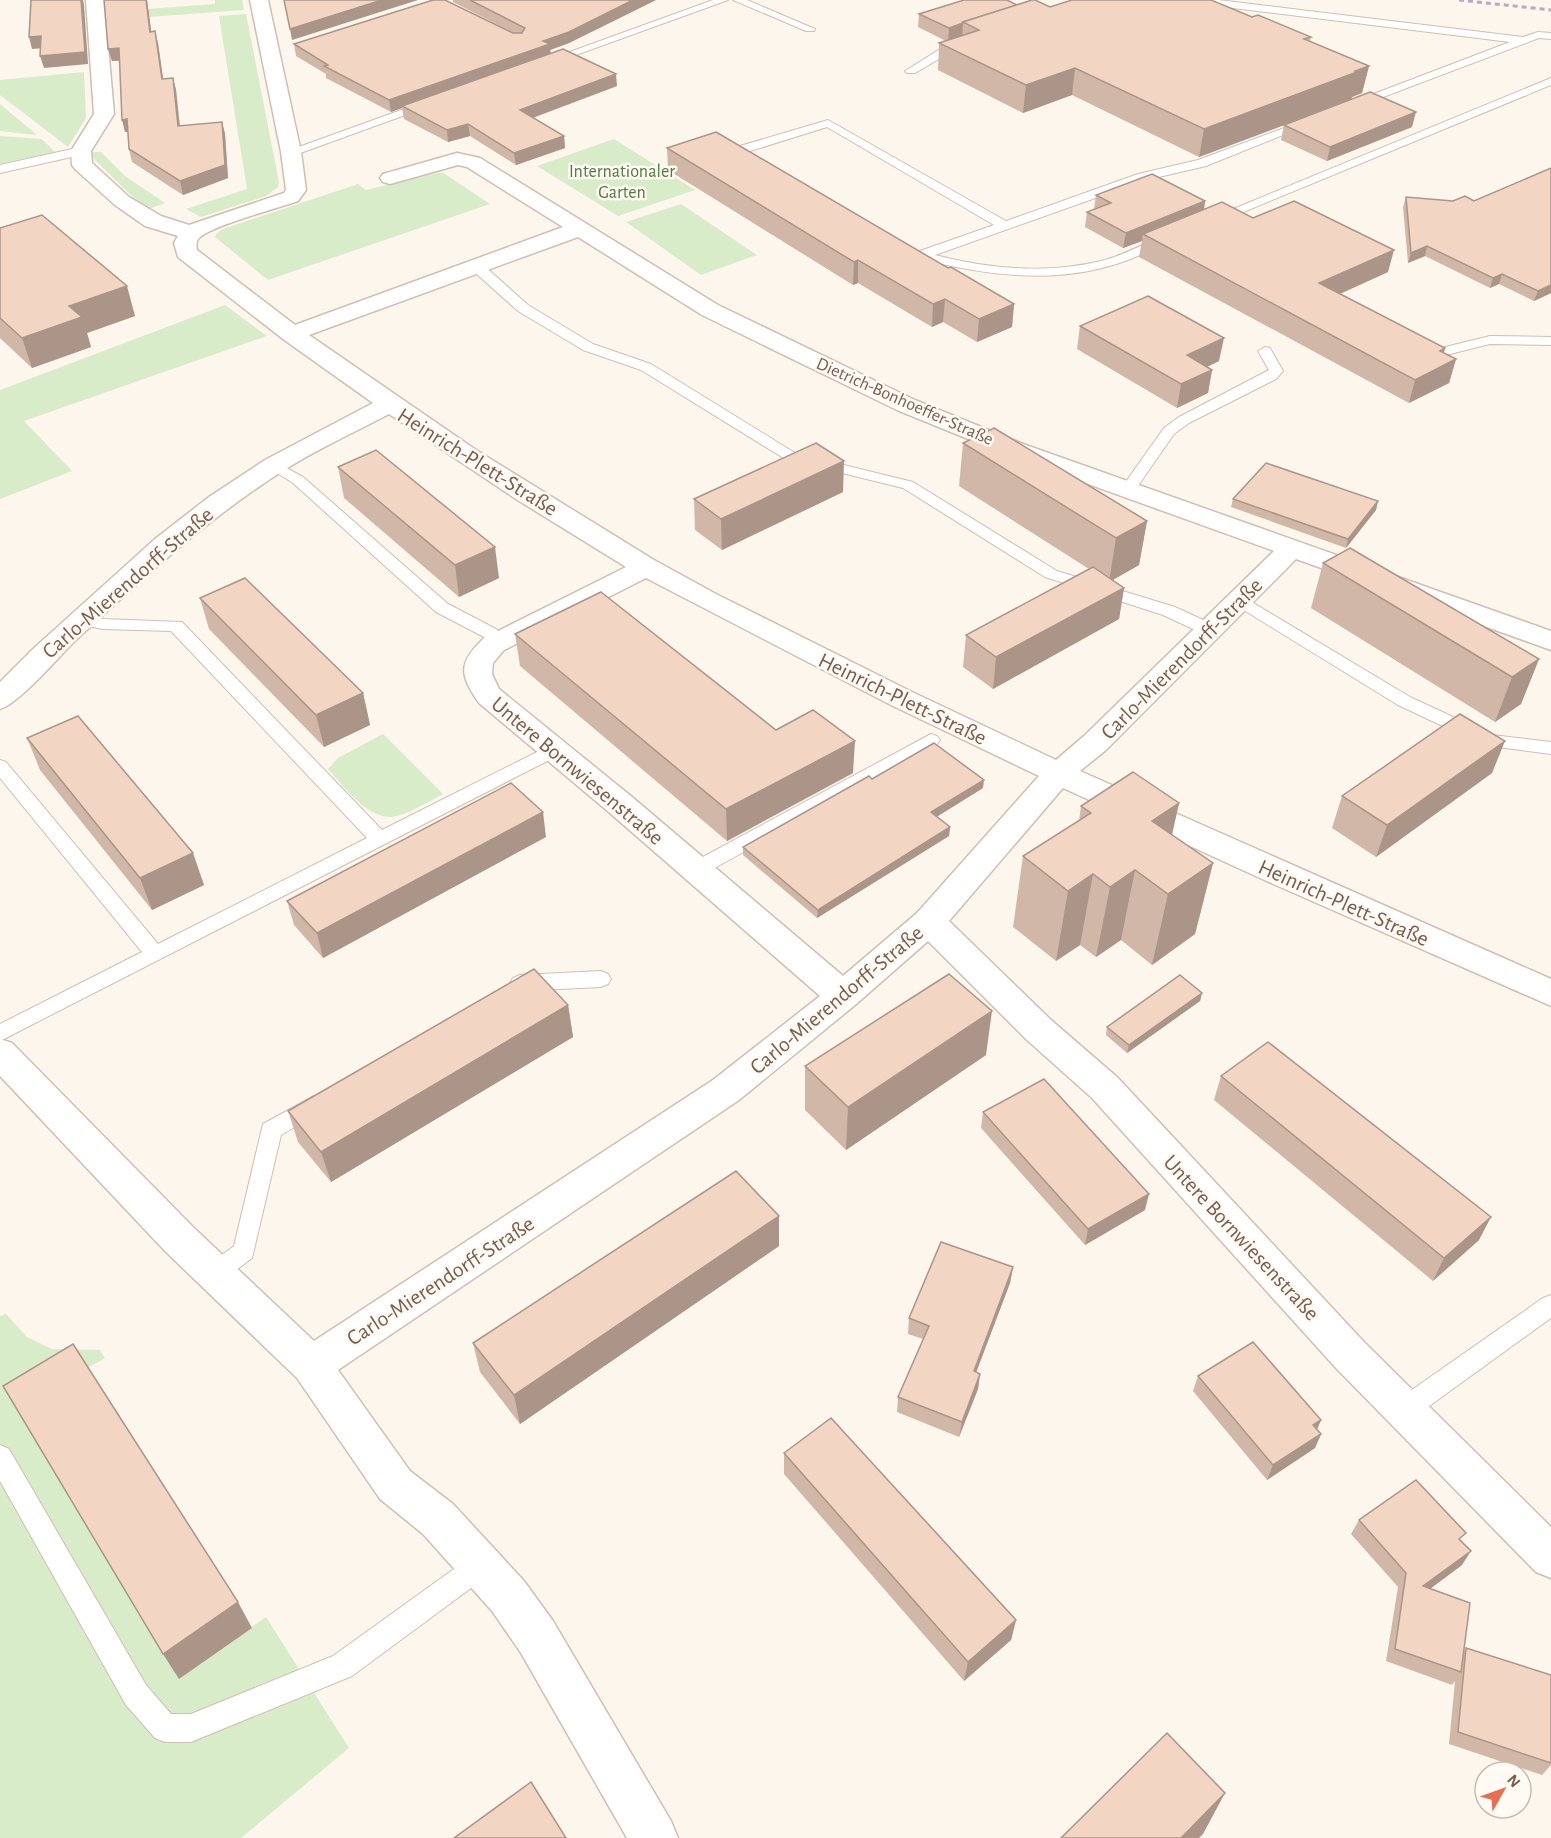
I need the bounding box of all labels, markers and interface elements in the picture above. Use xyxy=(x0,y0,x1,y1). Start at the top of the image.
park label: Internationaler Garten xyxy=(569,163,675,202)
street label: Dietrich-Bonhoeffer-Straße xyxy=(813,355,996,449)
street label: Heinrich-Plett-Straße xyxy=(394,404,561,520)
street label: Carlo-Mierendorff-Straße xyxy=(38,503,217,663)
street label: Carlo-Mierendorff-Straße xyxy=(1097,574,1267,744)
street label: Heinrich-Plett-Straße xyxy=(815,649,990,749)
street label: Untere Bornwiesenstraße xyxy=(487,693,668,849)
street label: Heinrich-Plett-Straße xyxy=(1255,855,1432,950)
street label: Carlo-Mierendorff-Straße xyxy=(746,921,927,1078)
street label: Untere Bornwiesenstraße xyxy=(1159,1151,1323,1325)
street label: Carlo-Mierendorff-Straße xyxy=(343,1212,538,1349)
north arrow xyxy=(1473,1760,1533,1820)
text: N xyxy=(1504,1772,1523,1790)

